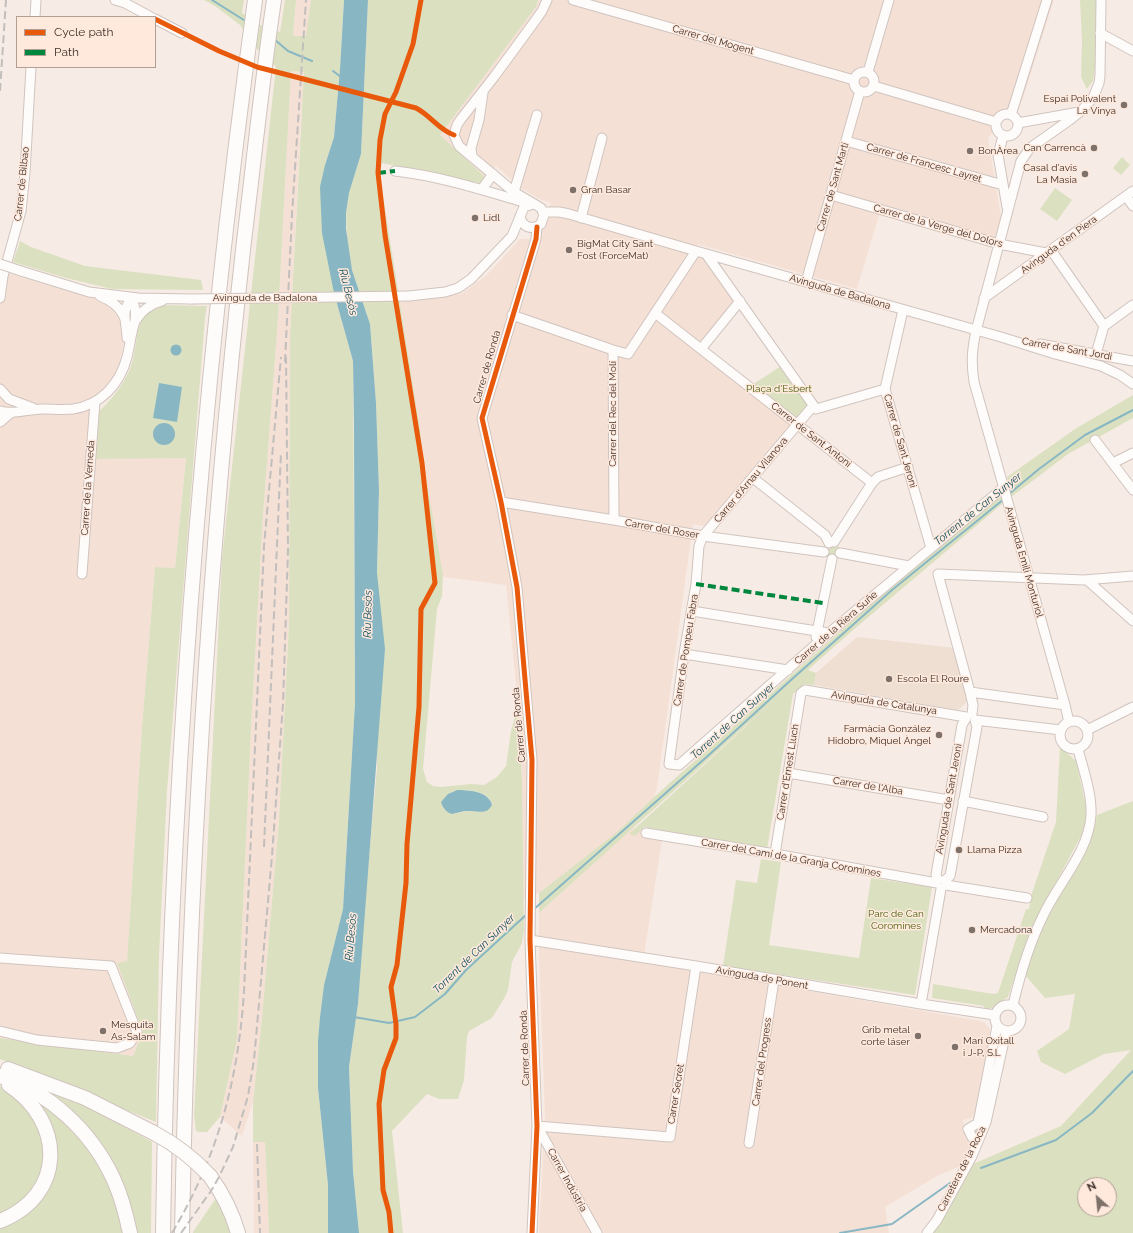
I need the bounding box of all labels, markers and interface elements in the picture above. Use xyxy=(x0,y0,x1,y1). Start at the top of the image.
legend xyxy=(16,16,156,68)
street label: Carrer del Mogent xyxy=(671,23,755,57)
text: Cycle path xyxy=(54,25,113,39)
text: Path xyxy=(54,45,79,59)
place label: Espai Polivalent La Vinya xyxy=(1043,93,1116,116)
marker: Espai Polivalent La Vinya xyxy=(1119,100,1129,110)
street label: Carrer de Sant Martí xyxy=(815,141,851,233)
street label: Carrer de Francesc Layret xyxy=(865,141,983,185)
place label: Can Carrencà xyxy=(1024,142,1086,154)
marker: Can Carrencà xyxy=(1089,143,1099,153)
place label: BonÀrea xyxy=(978,145,1018,157)
street label: Carrer de Bilbao xyxy=(12,146,32,222)
marker: BonÀrea xyxy=(965,146,975,156)
place label: Casal d'avis La Masia xyxy=(1023,162,1077,186)
marker: Casal d'avis La Masia xyxy=(1080,169,1090,179)
place label: Gran Basar xyxy=(581,184,631,196)
marker: Gran Basar xyxy=(568,185,578,195)
street label: Carrer de la Verge del Dolors xyxy=(872,202,1004,250)
place label: Lidl xyxy=(483,212,500,224)
marker: Lidl xyxy=(470,213,480,223)
street label: Avinguda d'en Piera xyxy=(1018,213,1100,277)
place label: BigMat City Sant Fost (ForceMat) xyxy=(577,238,653,262)
marker: BigMat City Sant Fost (ForceMat) xyxy=(564,245,574,255)
water label: Riu Besòs xyxy=(336,267,360,317)
street label: Avinguda de Badalona xyxy=(788,272,892,312)
street label: Avinguda de Badalona xyxy=(213,292,317,304)
street label: Carrer de Ronda xyxy=(471,329,503,405)
street label: Carrer de Sant Jordi xyxy=(1021,335,1113,363)
street label: Carrer del Rec del Molí xyxy=(607,361,619,467)
park label: Plaça d'Esbert xyxy=(746,383,812,395)
street label: Carrer de Sant Jeroni xyxy=(881,393,919,489)
street label: Carrer de Sant Antoni xyxy=(768,400,854,470)
street label: Carrer d'Arnau Vilanova xyxy=(712,435,790,525)
street label: Carrer de la Verneda xyxy=(79,440,97,536)
water label: Torrent de Can Sunyer xyxy=(932,470,1024,548)
street label: Avinguda Emili Monturiol xyxy=(1002,505,1046,619)
street label: Carrer del Roser xyxy=(624,517,700,541)
street label: Carrer de la Riera Suñe xyxy=(792,589,880,667)
water label: Riu Besòs xyxy=(361,590,375,638)
street label: Carrer de Pompeu Fabra xyxy=(671,593,701,707)
place label: Escola El Roure xyxy=(897,673,969,685)
marker: Escola El Roure xyxy=(884,674,894,684)
water label: Torrent de Can Sunyer xyxy=(688,680,778,762)
street label: Carrer de Ronda xyxy=(510,687,528,763)
street label: Avinguda de Catalunya xyxy=(830,689,938,717)
street label: Carrer d'Ernest Lluch xyxy=(774,723,802,821)
place label: Farmàcia González Hidobro, Miquel Àngel xyxy=(828,723,931,746)
marker: Farmàcia González Hidobro, Miquel Àngel xyxy=(934,730,944,740)
street label: Avinguda de Sant Jeroni xyxy=(933,743,965,855)
street label: Carrer de l'Alba xyxy=(832,775,904,797)
street label: Carrer del Camí de la Granja Coromines xyxy=(700,836,882,880)
place label: Llama Pizza xyxy=(967,844,1022,856)
marker: Llama Pizza xyxy=(954,845,964,855)
park label: Parc de Can Coromines xyxy=(868,908,924,932)
water label: Torrent de Can Sunyer xyxy=(430,911,518,997)
water label: Riu Besòs xyxy=(342,913,360,961)
place label: Mercadona xyxy=(980,924,1032,936)
marker: Mercadona xyxy=(967,925,977,935)
street label: Avinguda de Ponent xyxy=(715,964,809,992)
street label: Carrer de Ronda xyxy=(518,1010,532,1086)
street label: Carrer del Progress xyxy=(750,1017,774,1107)
place label: Mesquita As-Salam xyxy=(111,1019,156,1042)
place label: Grib metal corte láser xyxy=(861,1024,910,1048)
marker: Mesquita As-Salam xyxy=(98,1026,108,1036)
marker: Grib metal corte láser xyxy=(913,1031,923,1041)
place label: Marí Oxitall i J-P, S.L xyxy=(963,1035,1014,1058)
marker: Marí Oxitall i J-P, S.L xyxy=(950,1042,960,1052)
street label: Carrer Secret xyxy=(665,1063,687,1125)
street label: Carretera de la Roca xyxy=(935,1124,989,1214)
street label: Carrer Indústria xyxy=(545,1146,589,1214)
north arrow xyxy=(1077,1177,1117,1217)
text: N xyxy=(1085,1179,1098,1194)

